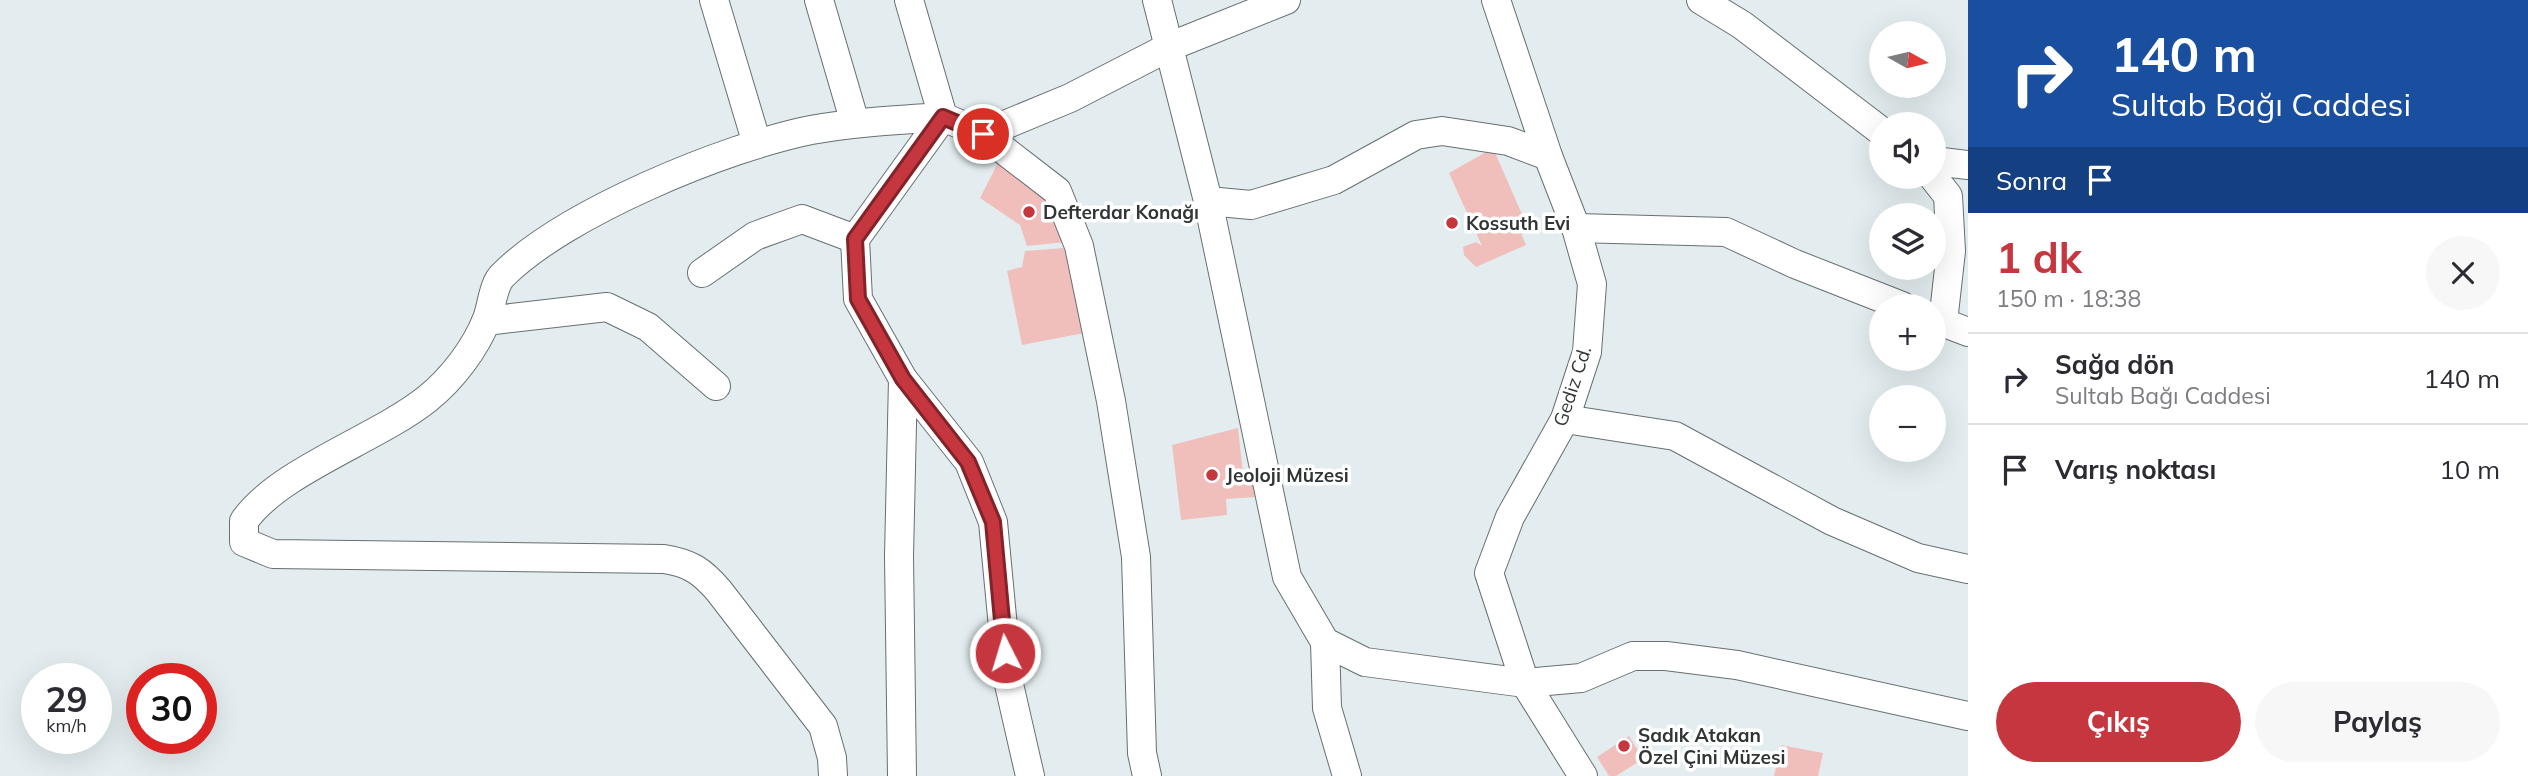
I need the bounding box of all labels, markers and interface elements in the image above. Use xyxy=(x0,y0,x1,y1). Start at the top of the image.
north arrow xyxy=(1869,21,1946,98)
map controls xyxy=(1869,21,1946,462)
text: 140 m xyxy=(2111,23,2257,84)
icon: right xyxy=(1996,28,2087,119)
text: Sultab Bağı Caddesi xyxy=(2111,84,2411,124)
pin xyxy=(953,104,1013,164)
button: sound xyxy=(1869,112,1946,189)
icon: arrive xyxy=(964,115,1002,153)
icon: arrive xyxy=(2081,161,2119,199)
text: Sonra xyxy=(1996,164,2067,197)
place label: Defterdar Konağı xyxy=(1043,200,1199,224)
button: layers xyxy=(1869,203,1946,280)
marker: Defterdar Konağı xyxy=(1021,204,1037,220)
place label: Kossuth Evi xyxy=(1466,211,1570,235)
marker: Kossuth Evi xyxy=(1444,215,1460,231)
text: 1 dk xyxy=(1996,231,2082,284)
button: close xyxy=(2426,236,2500,310)
text: 150 m · 18:38 xyxy=(1996,284,2141,313)
button: + xyxy=(1869,294,1946,371)
street label: Gediz Cd. xyxy=(1548,343,1596,429)
text: Sağa dön xyxy=(2055,348,2175,381)
icon: right xyxy=(1996,360,2034,398)
text: 140 m xyxy=(2424,362,2500,395)
text: Sultab Bağı Caddesi xyxy=(2055,381,2271,410)
button: − xyxy=(1869,385,1946,462)
icon: arrive xyxy=(1996,451,2034,489)
text: Varış noktası xyxy=(2055,453,2216,486)
text: 10 m xyxy=(2439,453,2500,486)
place label: Jeoloji Müzesi xyxy=(1226,463,1349,487)
marker: Jeoloji Müzesi xyxy=(1204,467,1220,483)
position arrow xyxy=(968,616,1042,690)
speed limit sign: 30 xyxy=(126,663,217,754)
text: 29 xyxy=(45,677,88,721)
button: Çıkış xyxy=(1996,682,2241,762)
button: Paylaş xyxy=(2255,682,2500,762)
text: km/h xyxy=(46,714,87,737)
place label: Sadık Atakan Özel Çini Müzesi xyxy=(1638,723,1785,769)
marker: Sadık Atakan Özel Çini Müzesi xyxy=(1616,738,1632,754)

